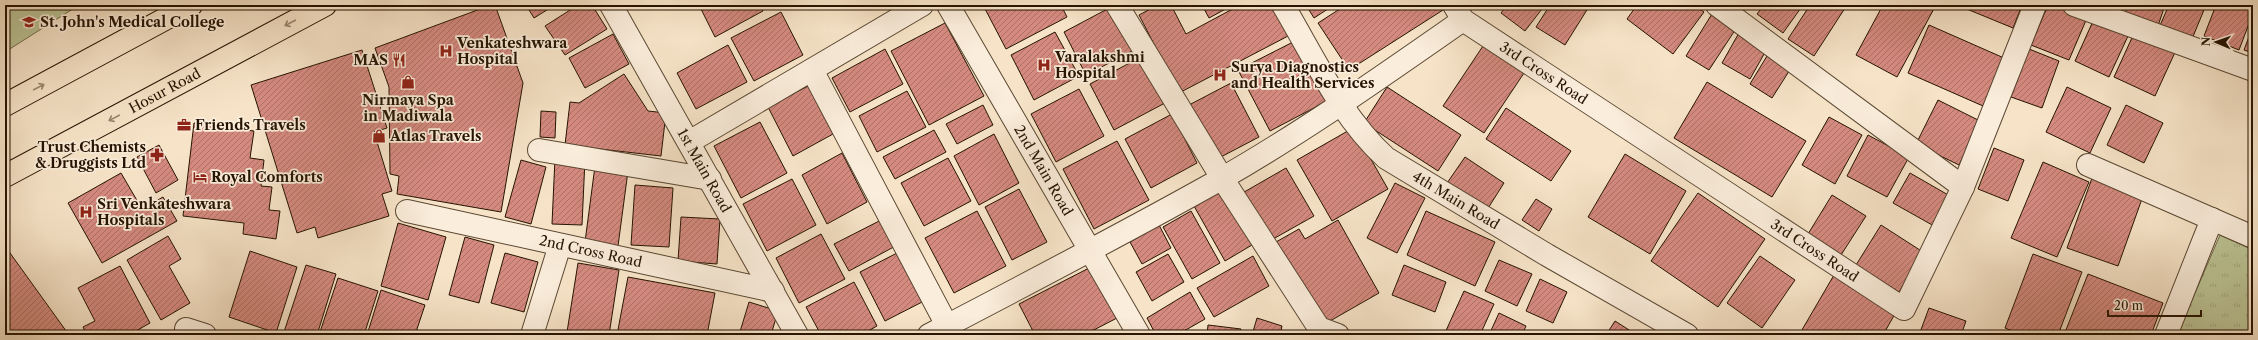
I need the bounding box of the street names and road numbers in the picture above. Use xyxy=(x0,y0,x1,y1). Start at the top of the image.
street label: 3rd Cross Road xyxy=(1496,38,1591,108)
street label: Hosur Road xyxy=(126,64,204,117)
street label: 2nd Main Road xyxy=(1010,122,1077,219)
street label: 1st Main Road xyxy=(674,125,735,216)
street label: 4th Main Road xyxy=(1409,167,1503,234)
street label: 3rd Cross Road xyxy=(1767,215,1862,286)
street label: 2nd Cross Road xyxy=(538,231,644,271)

